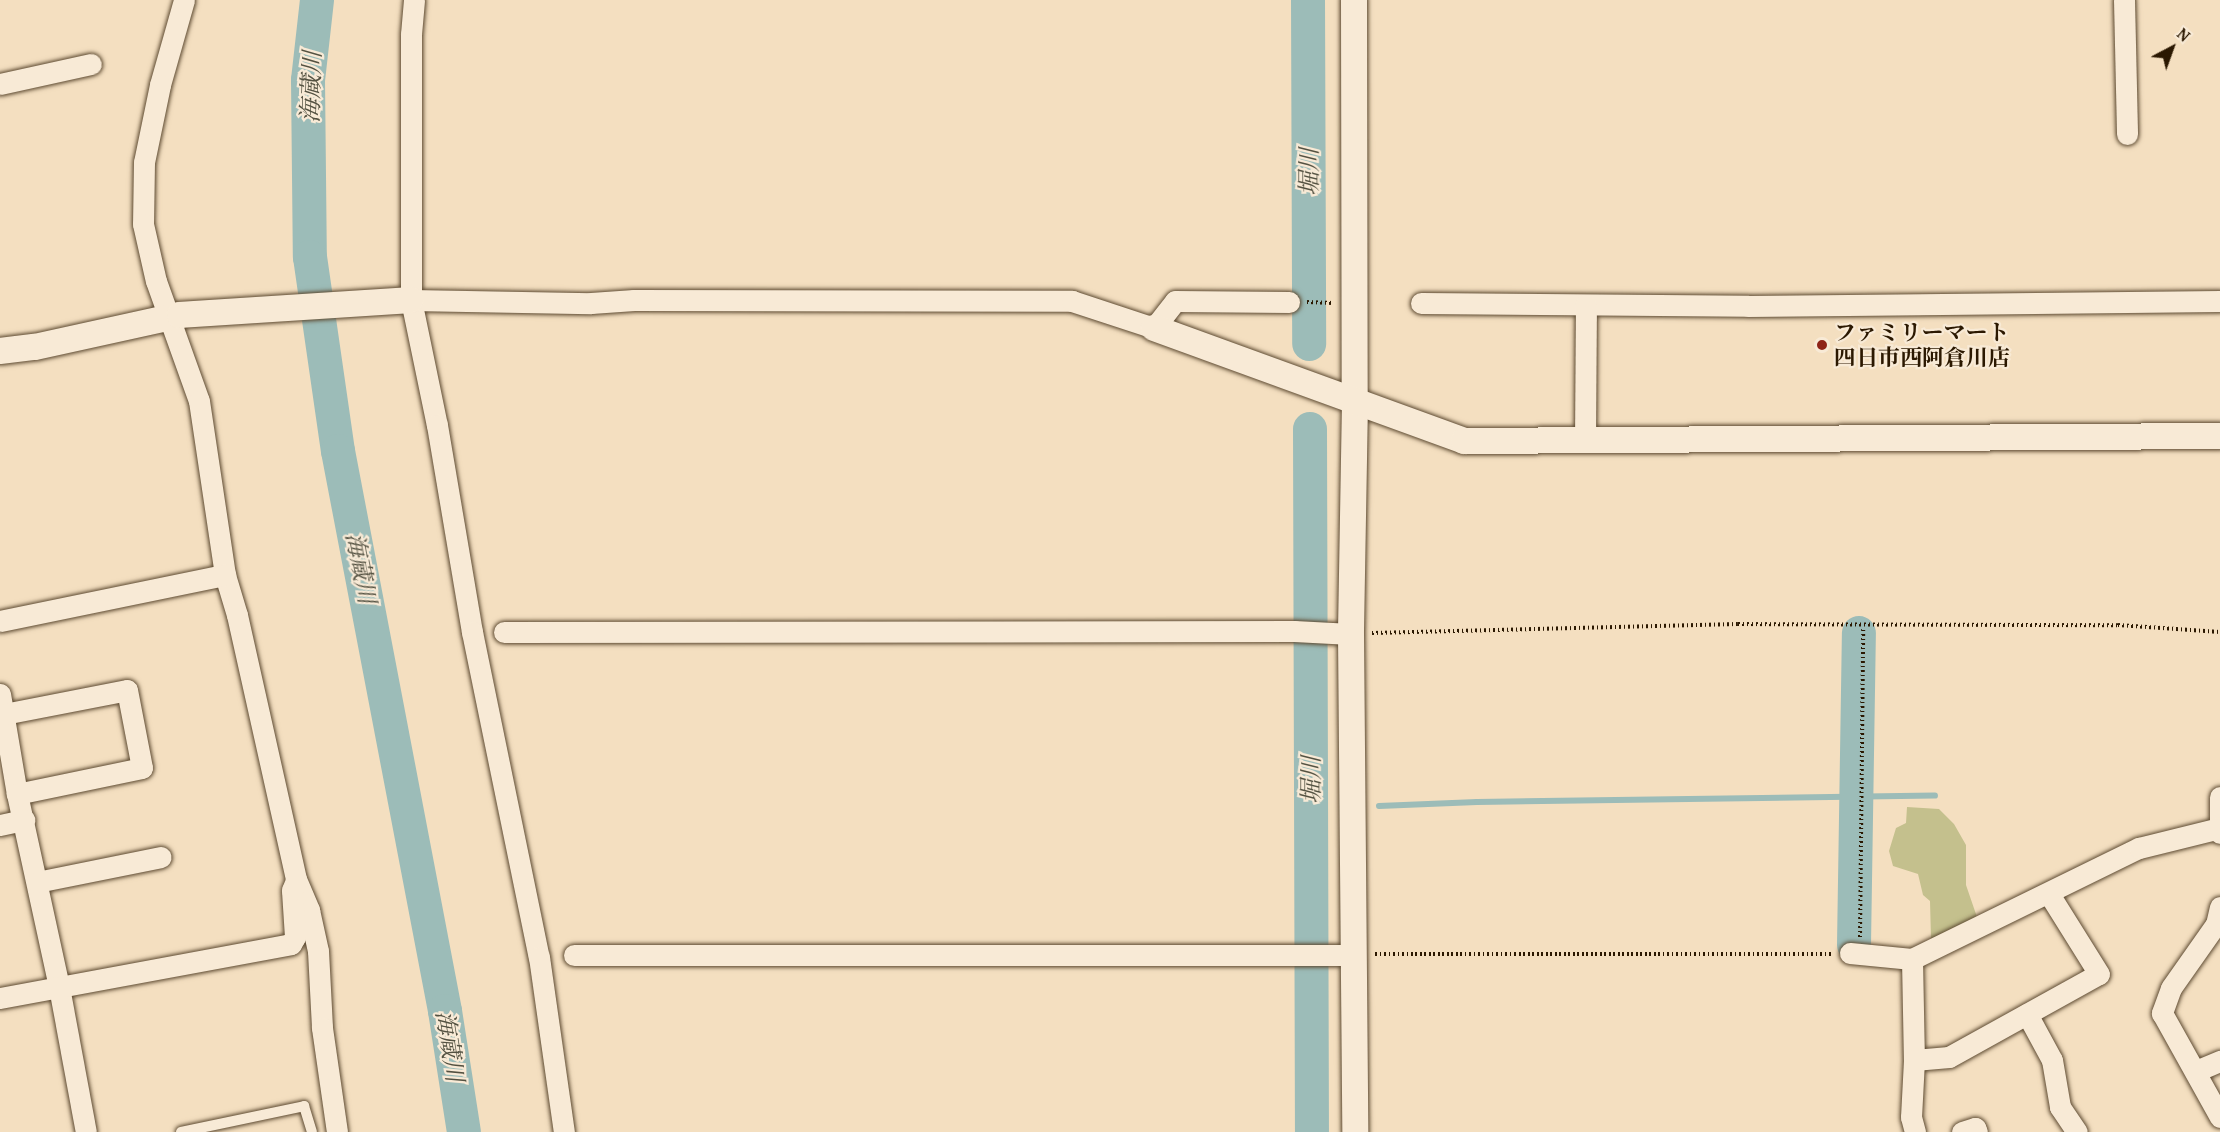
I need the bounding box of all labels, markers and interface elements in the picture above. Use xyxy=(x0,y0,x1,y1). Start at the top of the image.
north arrow xyxy=(2142,18,2202,78)
text: N xyxy=(2172,22,2196,47)
water label: 海蔵川 xyxy=(295,51,327,123)
water label: 堀川 xyxy=(1295,148,1323,196)
place label: ファミリーマート 四日市西阿倉川店 xyxy=(1834,319,2010,370)
marker: ファミリーマート 四日市西阿倉川店 xyxy=(1815,338,1829,352)
water label: 海蔵川 xyxy=(340,530,382,606)
water label: 堀川 xyxy=(1297,756,1325,804)
water label: 海蔵川 xyxy=(430,1008,470,1084)

